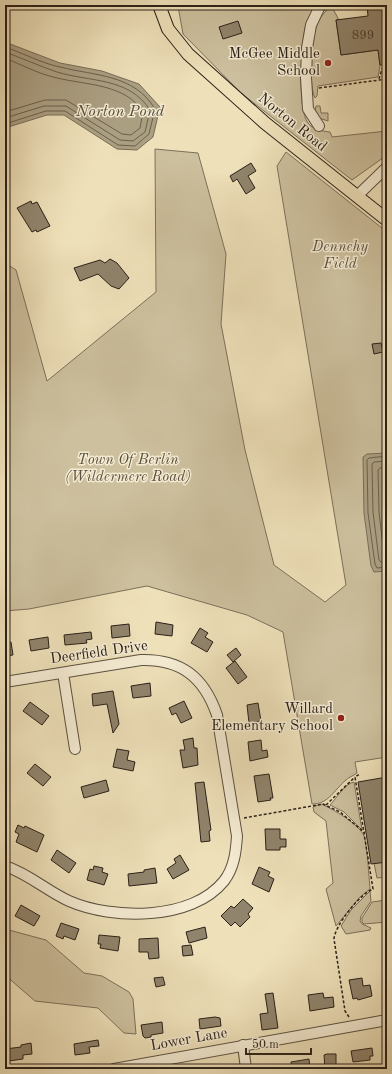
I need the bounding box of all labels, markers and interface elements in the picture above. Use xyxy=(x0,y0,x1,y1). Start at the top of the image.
house number: 899 xyxy=(352,29,374,42)
place label: McGee Middle School xyxy=(229,47,320,79)
marker: McGee Middle School xyxy=(323,58,333,68)
street label: Norton Road xyxy=(255,91,329,155)
water label: Norton Pond xyxy=(75,104,165,120)
park label: Dennehy Field xyxy=(311,240,368,272)
park label: Town Of Berlin (Wildermere Road) xyxy=(65,453,191,485)
street label: Deerfield Drive xyxy=(49,639,149,667)
place label: Willard Elementary School xyxy=(211,702,333,734)
marker: Willard Elementary School xyxy=(336,713,346,723)
street label: Lower Lane xyxy=(149,1026,229,1054)
scale bar xyxy=(246,1030,311,1056)
text: 50 m xyxy=(252,1038,279,1051)

